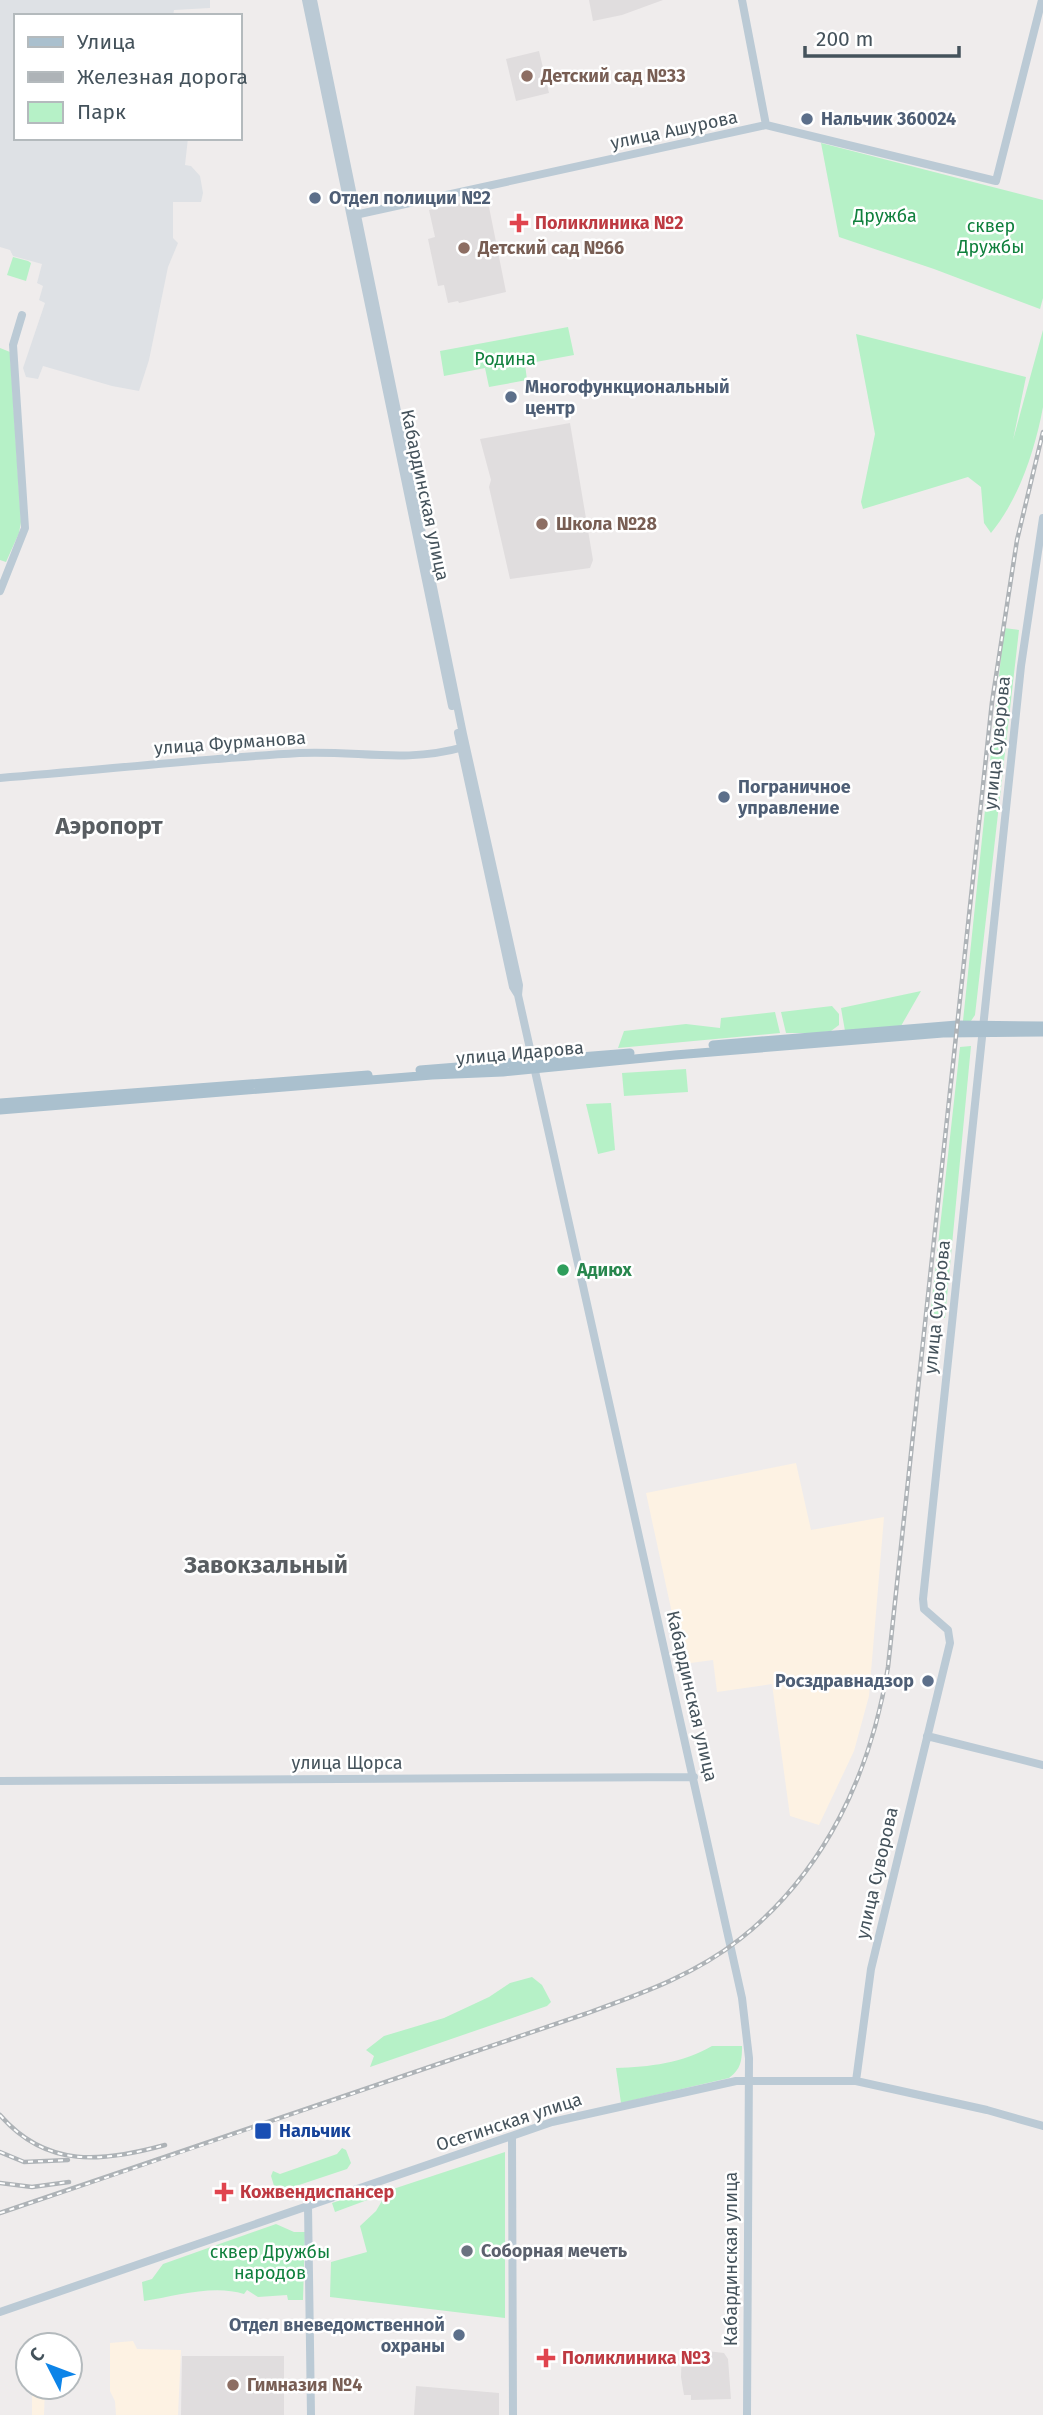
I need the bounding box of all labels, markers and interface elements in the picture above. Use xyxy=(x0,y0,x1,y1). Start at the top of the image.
legend xyxy=(14,14,242,140)
scale bar xyxy=(805,14,959,58)
text: 200 m xyxy=(816,26,873,52)
text: Улица xyxy=(77,29,136,55)
text: Железная дорога xyxy=(77,64,248,90)
place label: Детский сад №33 xyxy=(540,65,686,87)
marker: Детский сад №33 xyxy=(519,68,535,84)
text: Парк xyxy=(77,99,126,125)
street label: улица Ашурова xyxy=(608,106,740,154)
place label: Нальчик 360024 xyxy=(821,108,956,130)
marker: Нальчик 360024 xyxy=(799,111,815,127)
place label: Отдел полиции №2 xyxy=(329,187,491,209)
marker: Отдел полиции №2 xyxy=(307,190,323,206)
park label: Дружба xyxy=(852,205,917,227)
place label: Поликлиника №2 xyxy=(535,212,684,234)
marker: Поликлиника №2 xyxy=(509,213,529,233)
park label: сквер Дружбы xyxy=(957,215,1024,258)
place label: Детский сад №66 xyxy=(477,237,624,259)
marker: Детский сад №66 xyxy=(456,240,472,256)
park label: Родина xyxy=(474,348,536,370)
place label: Многофункциональный центр xyxy=(525,376,730,419)
marker: Многофункциональный центр xyxy=(503,389,519,405)
street label: Кабардинская улица xyxy=(396,407,454,583)
place label: Школа №28 xyxy=(556,513,657,535)
marker: Школа №28 xyxy=(534,516,550,532)
street label: улица Суворова xyxy=(979,675,1015,811)
street label: улица Фурманова xyxy=(153,727,307,759)
place label: Пограничное управление xyxy=(737,776,851,819)
marker: Пограничное управление xyxy=(716,789,732,805)
district label: Аэропорт xyxy=(54,812,163,840)
street label: улица Идарова xyxy=(455,1036,585,1070)
street label: улица Суворова xyxy=(919,1239,955,1375)
place label: Адиюх xyxy=(576,1259,633,1281)
marker: Адиюх xyxy=(555,1262,571,1278)
district label: Завокзальный xyxy=(183,1551,348,1579)
street label: Кабардинская улица xyxy=(662,1608,722,1784)
place label: Росздравнадзор xyxy=(775,1670,914,1692)
marker: Росздравнадзор xyxy=(920,1673,936,1689)
street label: улица Щорса xyxy=(292,1752,403,1774)
street label: улица Суворова xyxy=(851,1805,903,1941)
street label: Осетинская улица xyxy=(433,2088,585,2156)
place label: Нальчик xyxy=(279,2120,351,2142)
marker: Нальчик xyxy=(253,2121,273,2141)
street label: Кабардинская улица xyxy=(720,2172,742,2346)
place label: Кожвендиспансер xyxy=(240,2181,395,2203)
marker: Кожвендиспансер xyxy=(214,2182,234,2202)
place label: Соборная мечеть xyxy=(481,2240,628,2262)
park label: сквер Дружбы народов xyxy=(210,2241,330,2284)
marker: Соборная мечеть xyxy=(459,2243,475,2259)
place label: Отдел вневедомственной охраны xyxy=(229,2314,445,2357)
marker: Отдел вневедомственной охраны xyxy=(451,2327,467,2343)
north arrow xyxy=(14,2331,84,2401)
text: С xyxy=(25,2343,49,2367)
place label: Поликлиника №3 xyxy=(562,2347,711,2369)
marker: Поликлиника №3 xyxy=(536,2348,556,2368)
place label: Гимназия №4 xyxy=(247,2374,362,2396)
marker: Гимназия №4 xyxy=(225,2377,241,2393)

